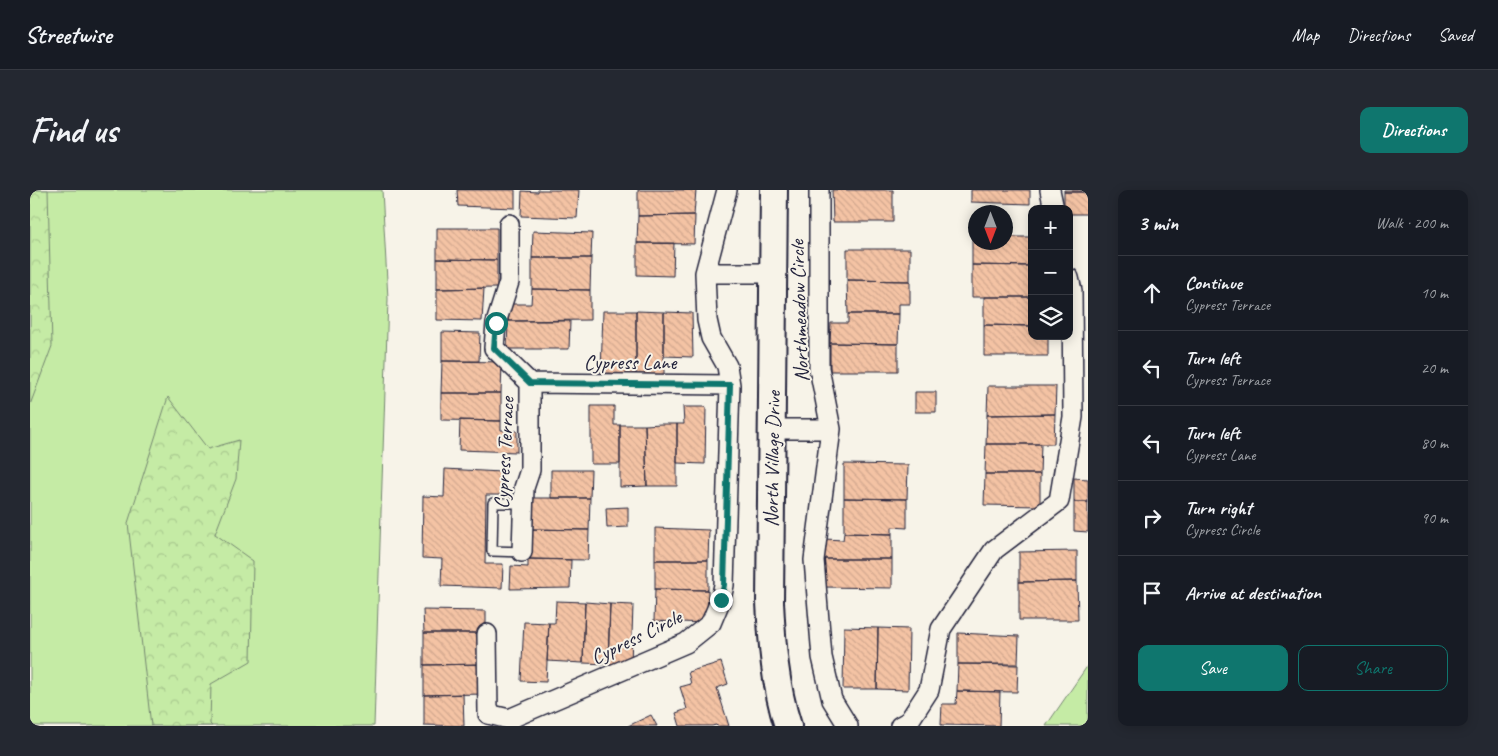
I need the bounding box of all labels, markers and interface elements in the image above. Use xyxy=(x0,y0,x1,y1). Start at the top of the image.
text: Streetwise xyxy=(25,20,111,50)
text: Map xyxy=(1292,24,1319,46)
text: Directions xyxy=(1347,24,1410,46)
text: Saved xyxy=(1438,24,1473,46)
button: Directions xyxy=(1360,107,1468,153)
text: Find us xyxy=(30,108,117,153)
north arrow xyxy=(968,205,1013,250)
map controls xyxy=(1028,205,1073,340)
button: + xyxy=(1028,205,1073,250)
text: 3 min xyxy=(1138,210,1178,236)
text: Walk · 200 m xyxy=(1376,213,1448,233)
street label: Northmeadow Circle xyxy=(783,238,814,382)
button: − xyxy=(1028,250,1073,295)
text: Continue xyxy=(1185,271,1242,295)
icon: ahead xyxy=(1138,279,1166,307)
text: 10 m xyxy=(1421,283,1448,303)
button: layers xyxy=(1028,295,1073,340)
text: Cypress Terrace xyxy=(1185,295,1270,315)
route start xyxy=(485,312,508,335)
text: Turn left xyxy=(1185,346,1240,370)
street label: Cypress Lane xyxy=(584,349,677,375)
icon: left xyxy=(1138,354,1166,382)
text: 20 m xyxy=(1421,358,1448,378)
text: Cypress Terrace xyxy=(1185,370,1270,390)
street label: North Village Drive xyxy=(758,390,786,527)
street label: Cypress Terrace xyxy=(488,394,520,510)
text: Turn left xyxy=(1185,421,1240,445)
icon: left xyxy=(1138,429,1166,457)
text: 80 m xyxy=(1421,433,1448,453)
text: Cypress Lane xyxy=(1185,445,1255,465)
text: Turn right xyxy=(1185,496,1252,520)
icon: right xyxy=(1138,504,1166,532)
text: 90 m xyxy=(1421,508,1448,528)
text: Cypress Circle xyxy=(1185,520,1260,540)
icon: arrive xyxy=(1138,579,1166,607)
text: Arrive at destination xyxy=(1185,581,1321,605)
route end xyxy=(710,589,733,612)
street label: Cypress Circle xyxy=(586,603,687,670)
button: Save xyxy=(1138,645,1288,691)
button: Share xyxy=(1298,645,1448,691)

